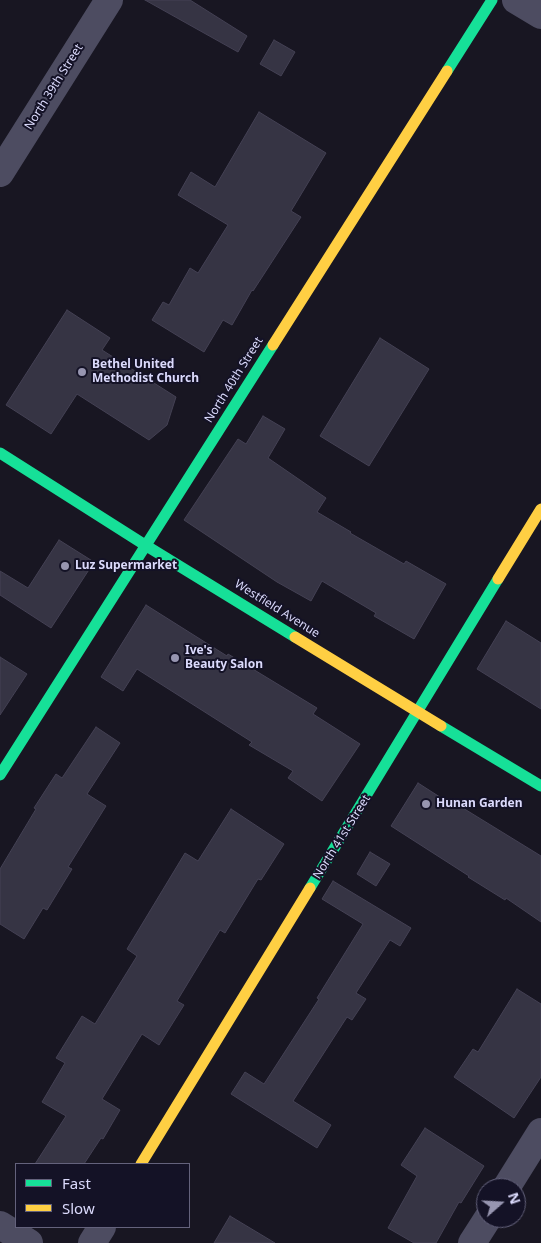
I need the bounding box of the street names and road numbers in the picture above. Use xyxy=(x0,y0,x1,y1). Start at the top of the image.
street label: North 39th Street xyxy=(22,42,86,132)
street label: North 40th Street xyxy=(202,335,266,425)
street label: Westfield Avenue xyxy=(232,577,322,641)
street label: North 41st Street xyxy=(310,792,374,882)

